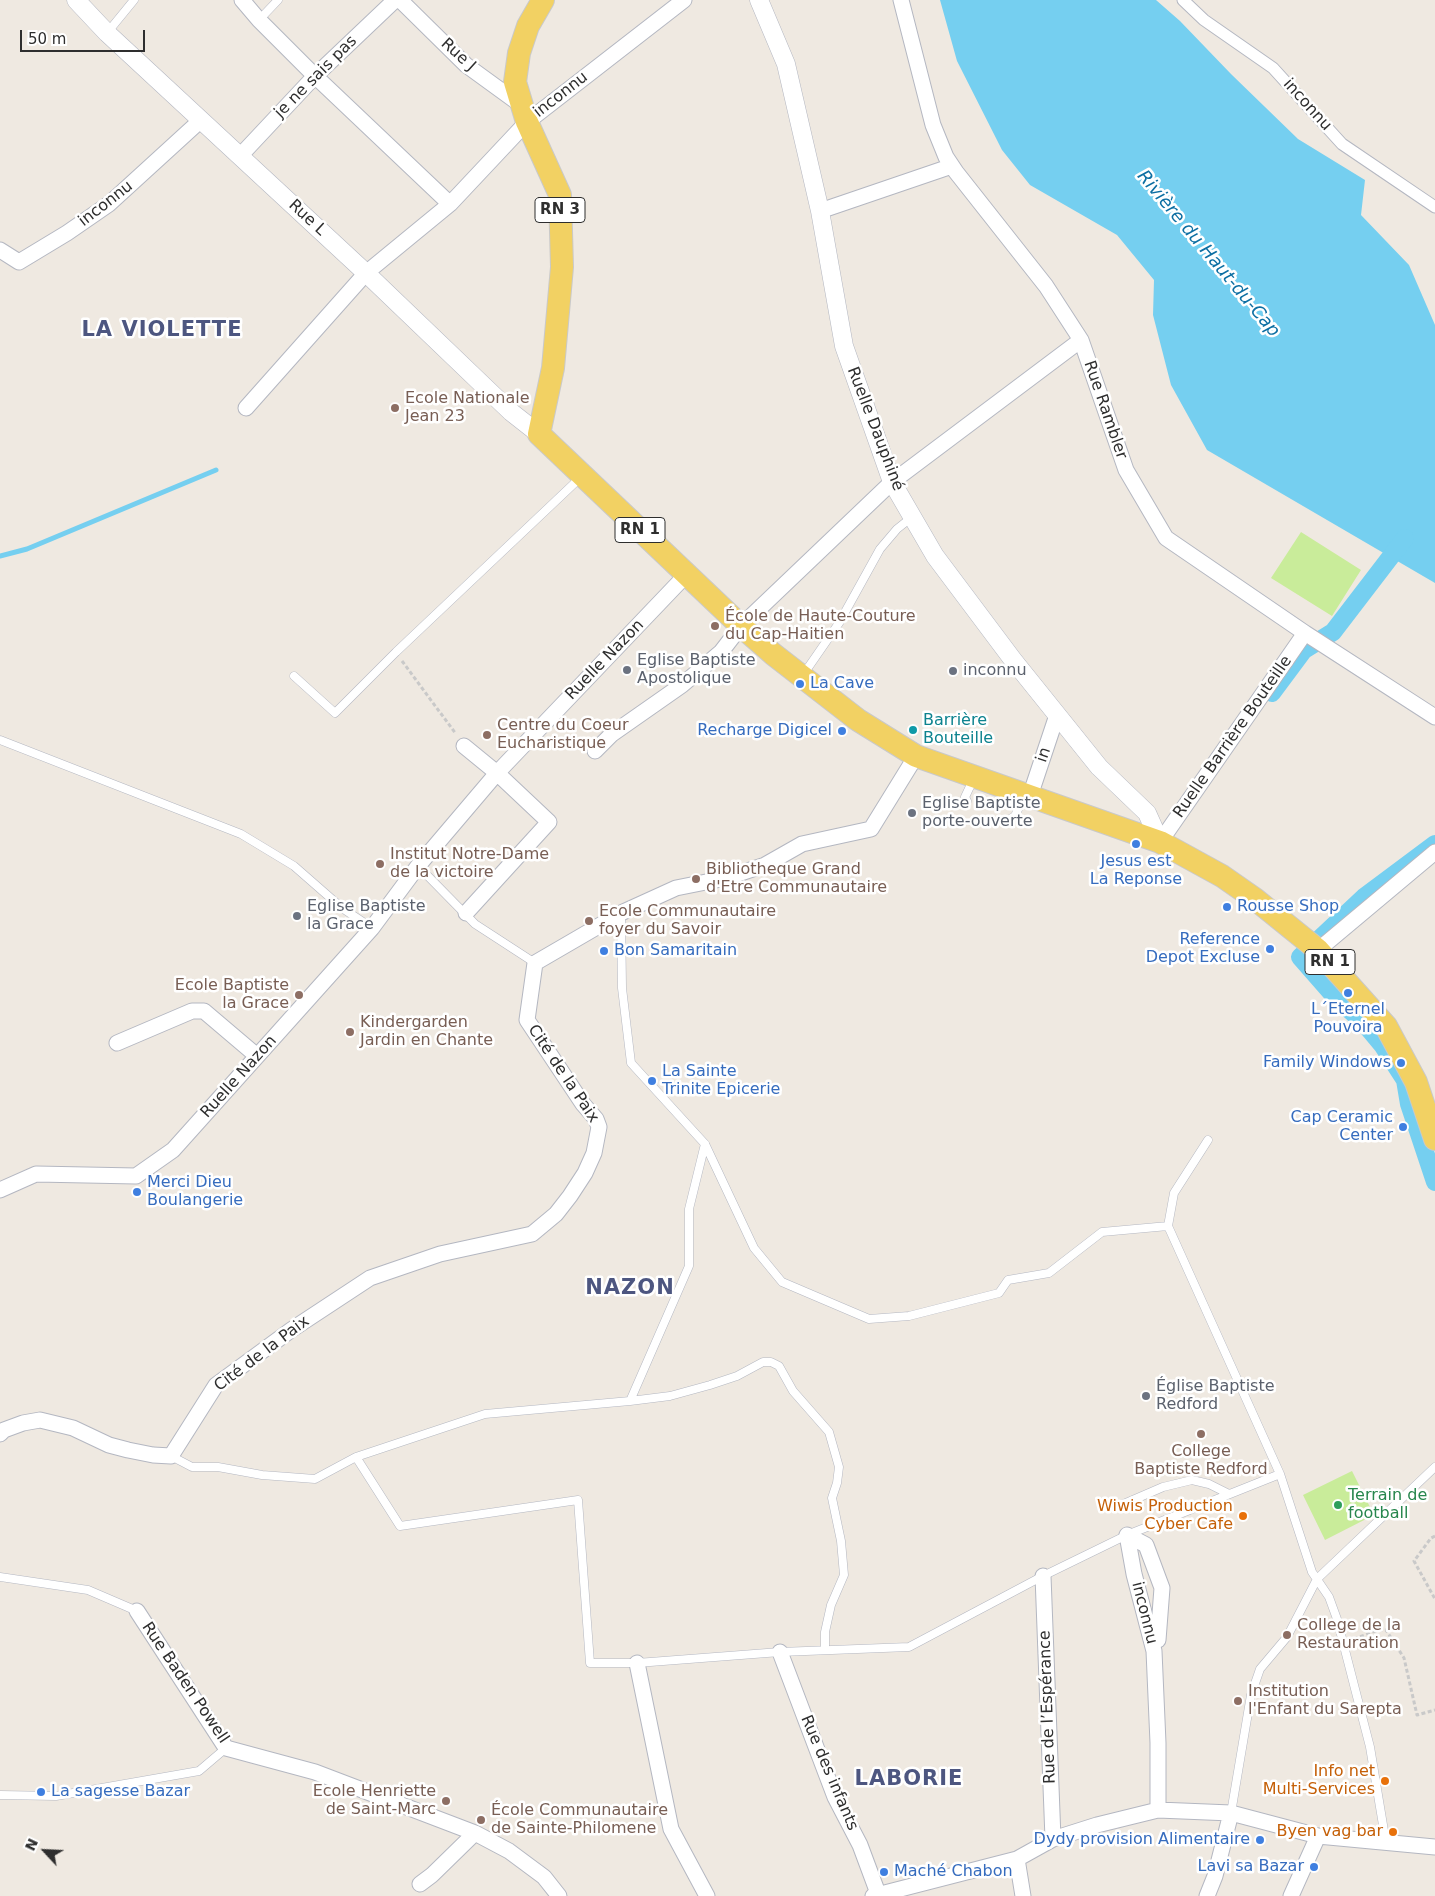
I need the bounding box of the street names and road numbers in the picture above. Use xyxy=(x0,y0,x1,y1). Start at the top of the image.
street label: je ne sais pas xyxy=(271,32,361,122)
street label: Rue J xyxy=(437,34,479,76)
street label: inconnu xyxy=(530,68,592,122)
street label: inconnu xyxy=(1279,75,1335,135)
street label: inconnu xyxy=(75,177,137,231)
street label: Rue L xyxy=(284,196,330,240)
road number: RN 3 xyxy=(535,198,585,222)
street label: Rue Rambler xyxy=(1079,358,1131,462)
street label: Ruelle Dauphiné xyxy=(843,364,907,494)
road number: RN 1 xyxy=(615,518,665,542)
street label: Ruelle Nazon xyxy=(562,616,648,704)
street label: Ruelle Barrière Bouteille xyxy=(1170,652,1296,822)
street label: in xyxy=(1033,745,1055,765)
road number: RN 1 xyxy=(1305,950,1355,974)
street label: Cité de la Paix xyxy=(523,1021,603,1127)
street label: Ruelle Nazon xyxy=(197,1032,281,1122)
street label: Cité de la Paix xyxy=(211,1312,313,1396)
street label: inconnu xyxy=(1127,1580,1161,1646)
street label: Rue Baden Powell xyxy=(137,1619,233,1747)
street label: Rue de l’Espérance xyxy=(1036,1630,1060,1784)
street label: Rue des infants xyxy=(796,1712,862,1834)

